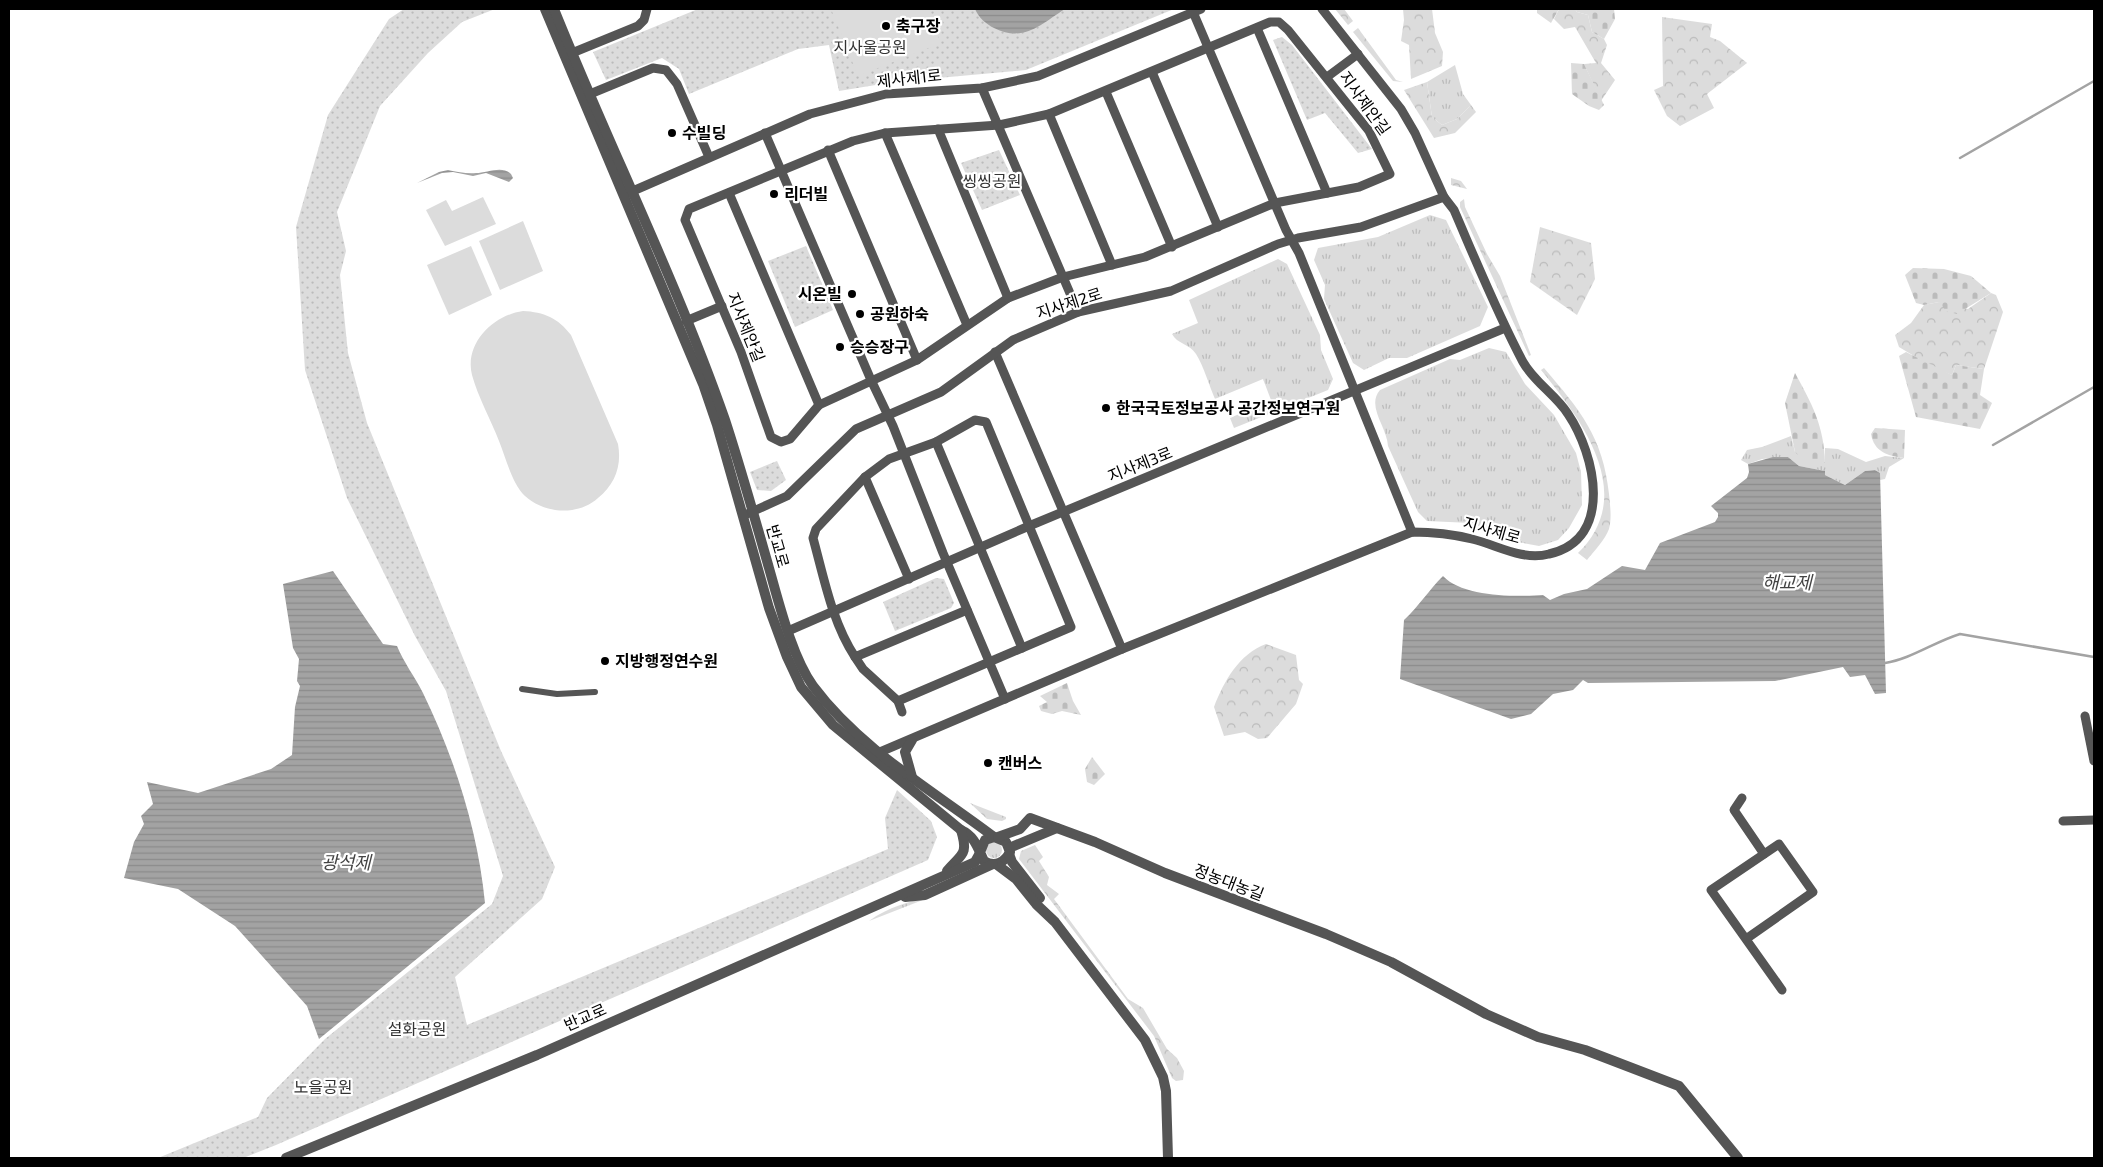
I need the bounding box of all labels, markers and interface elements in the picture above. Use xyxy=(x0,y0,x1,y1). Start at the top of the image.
place label: 축구장 xyxy=(896,16,940,35)
marker: 축구장 xyxy=(880,20,892,32)
park label: 지사울공원 xyxy=(833,37,907,56)
street label: 제사제1로 xyxy=(876,65,943,90)
street label: 지사제안길 xyxy=(1336,67,1395,138)
place label: 수빌딩 xyxy=(682,123,726,142)
marker: 수빌딩 xyxy=(666,127,678,139)
park label: 씽씽공원 xyxy=(963,171,1021,190)
place label: 리더빌 xyxy=(784,184,828,203)
marker: 리더빌 xyxy=(768,188,780,200)
street label: 지사제2로 xyxy=(1034,283,1104,322)
place label: 시온빌 xyxy=(798,284,842,303)
marker: 시온빌 xyxy=(846,288,858,300)
street label: 지사제안길 xyxy=(724,289,769,364)
place label: 공원하숙 xyxy=(870,304,929,323)
marker: 공원하숙 xyxy=(854,308,866,320)
place label: 승승장구 xyxy=(850,337,909,356)
marker: 승승장구 xyxy=(834,341,846,353)
place label: 한국국토정보공사 공간정보연구원 xyxy=(1116,398,1340,417)
marker: 한국국토정보공사 공간정보연구원 xyxy=(1100,402,1112,414)
street label: 지사제3로 xyxy=(1105,442,1175,485)
street label: 지사제로 xyxy=(1461,512,1523,547)
street label: 반교로 xyxy=(763,522,794,570)
water label: 해교제 xyxy=(1762,571,1814,593)
place label: 지방행정연수원 xyxy=(615,651,718,670)
marker: 지방행정연수원 xyxy=(599,655,611,667)
place label: 캔버스 xyxy=(998,753,1042,772)
marker: 캔버스 xyxy=(982,757,994,769)
water label: 광석제 xyxy=(321,851,373,873)
street label: 정농대농길 xyxy=(1191,859,1267,904)
street label: 반교로 xyxy=(561,999,609,1034)
park label: 설화공원 xyxy=(388,1019,446,1038)
park label: 노을공원 xyxy=(294,1077,352,1096)

